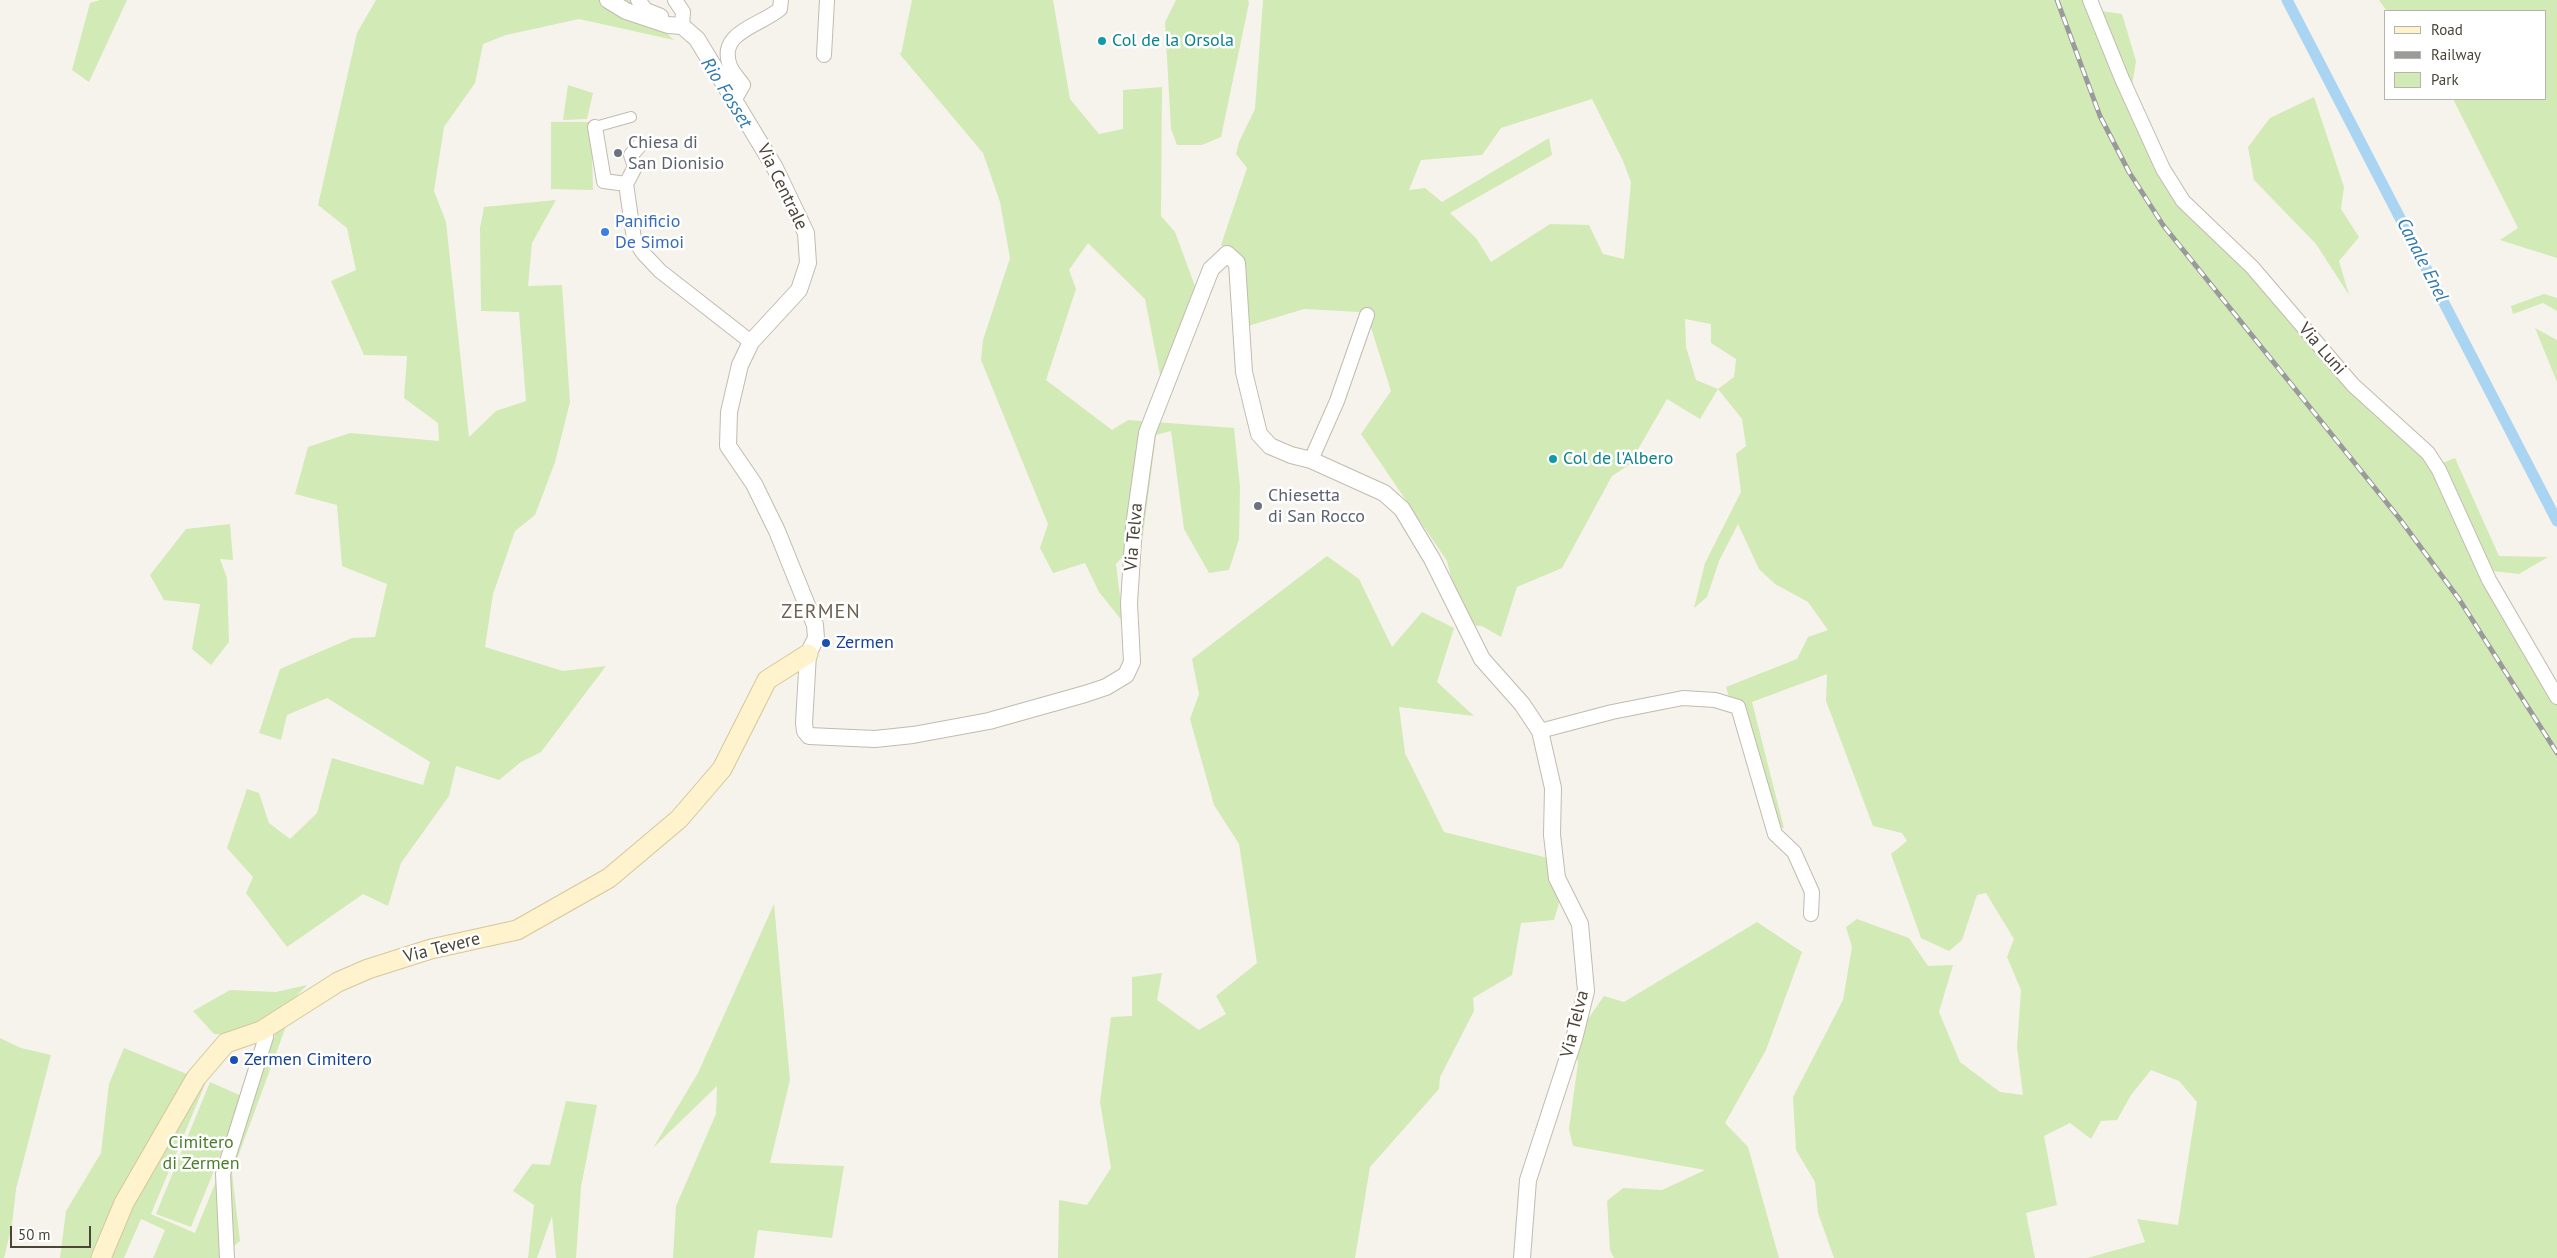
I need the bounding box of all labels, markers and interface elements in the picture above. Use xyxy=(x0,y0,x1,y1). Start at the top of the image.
legend xyxy=(2384,10,2547,100)
text: Road xyxy=(2431,20,2463,39)
place label: Col de la Orsola xyxy=(1112,30,1234,52)
marker: Col de la Orsola xyxy=(1096,35,1108,47)
text: Railway xyxy=(2431,45,2481,64)
water label: Rio Fosset xyxy=(695,54,757,132)
text: Park xyxy=(2431,70,2459,89)
place label: Chiesa di San Dionisio xyxy=(628,132,724,174)
street label: Via Centrale xyxy=(752,140,812,234)
marker: Chiesa di San Dionisio xyxy=(612,147,624,159)
place label: Panificio De Simoi xyxy=(615,211,684,253)
water label: Canale Enel xyxy=(2391,214,2453,306)
marker: Panificio De Simoi xyxy=(599,226,611,238)
street label: Via Luni xyxy=(2293,318,2351,380)
place label: Col de l'Albero xyxy=(1563,448,1673,470)
marker: Col de l'Albero xyxy=(1547,453,1559,465)
place label: Chiesetta di San Rocco xyxy=(1268,485,1365,528)
marker: Chiesetta di San Rocco xyxy=(1252,500,1264,512)
street label: Via Telva xyxy=(1120,502,1148,572)
district label: ZERMEN xyxy=(780,600,862,624)
place label: Zermen xyxy=(836,632,894,654)
marker: Zermen xyxy=(820,637,832,649)
street label: Via Tevere xyxy=(401,928,483,968)
street label: Via Telva xyxy=(1556,988,1594,1060)
place label: Zermen Cimitero xyxy=(244,1049,372,1071)
marker: Zermen Cimitero xyxy=(228,1054,240,1066)
park label: Cimitero di Zermen xyxy=(162,1132,240,1174)
scale bar xyxy=(12,1216,94,1248)
text: 50 m xyxy=(18,1225,51,1244)

